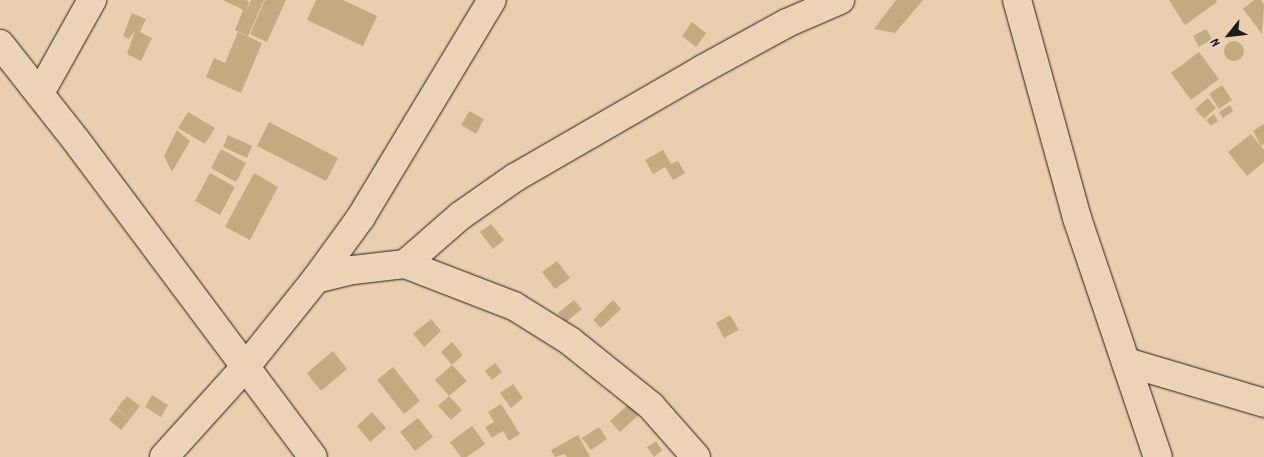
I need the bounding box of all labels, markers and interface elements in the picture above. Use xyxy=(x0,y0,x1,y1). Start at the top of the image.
north arrow xyxy=(1204,10,1254,60)
text: N xyxy=(1205,34,1226,50)

